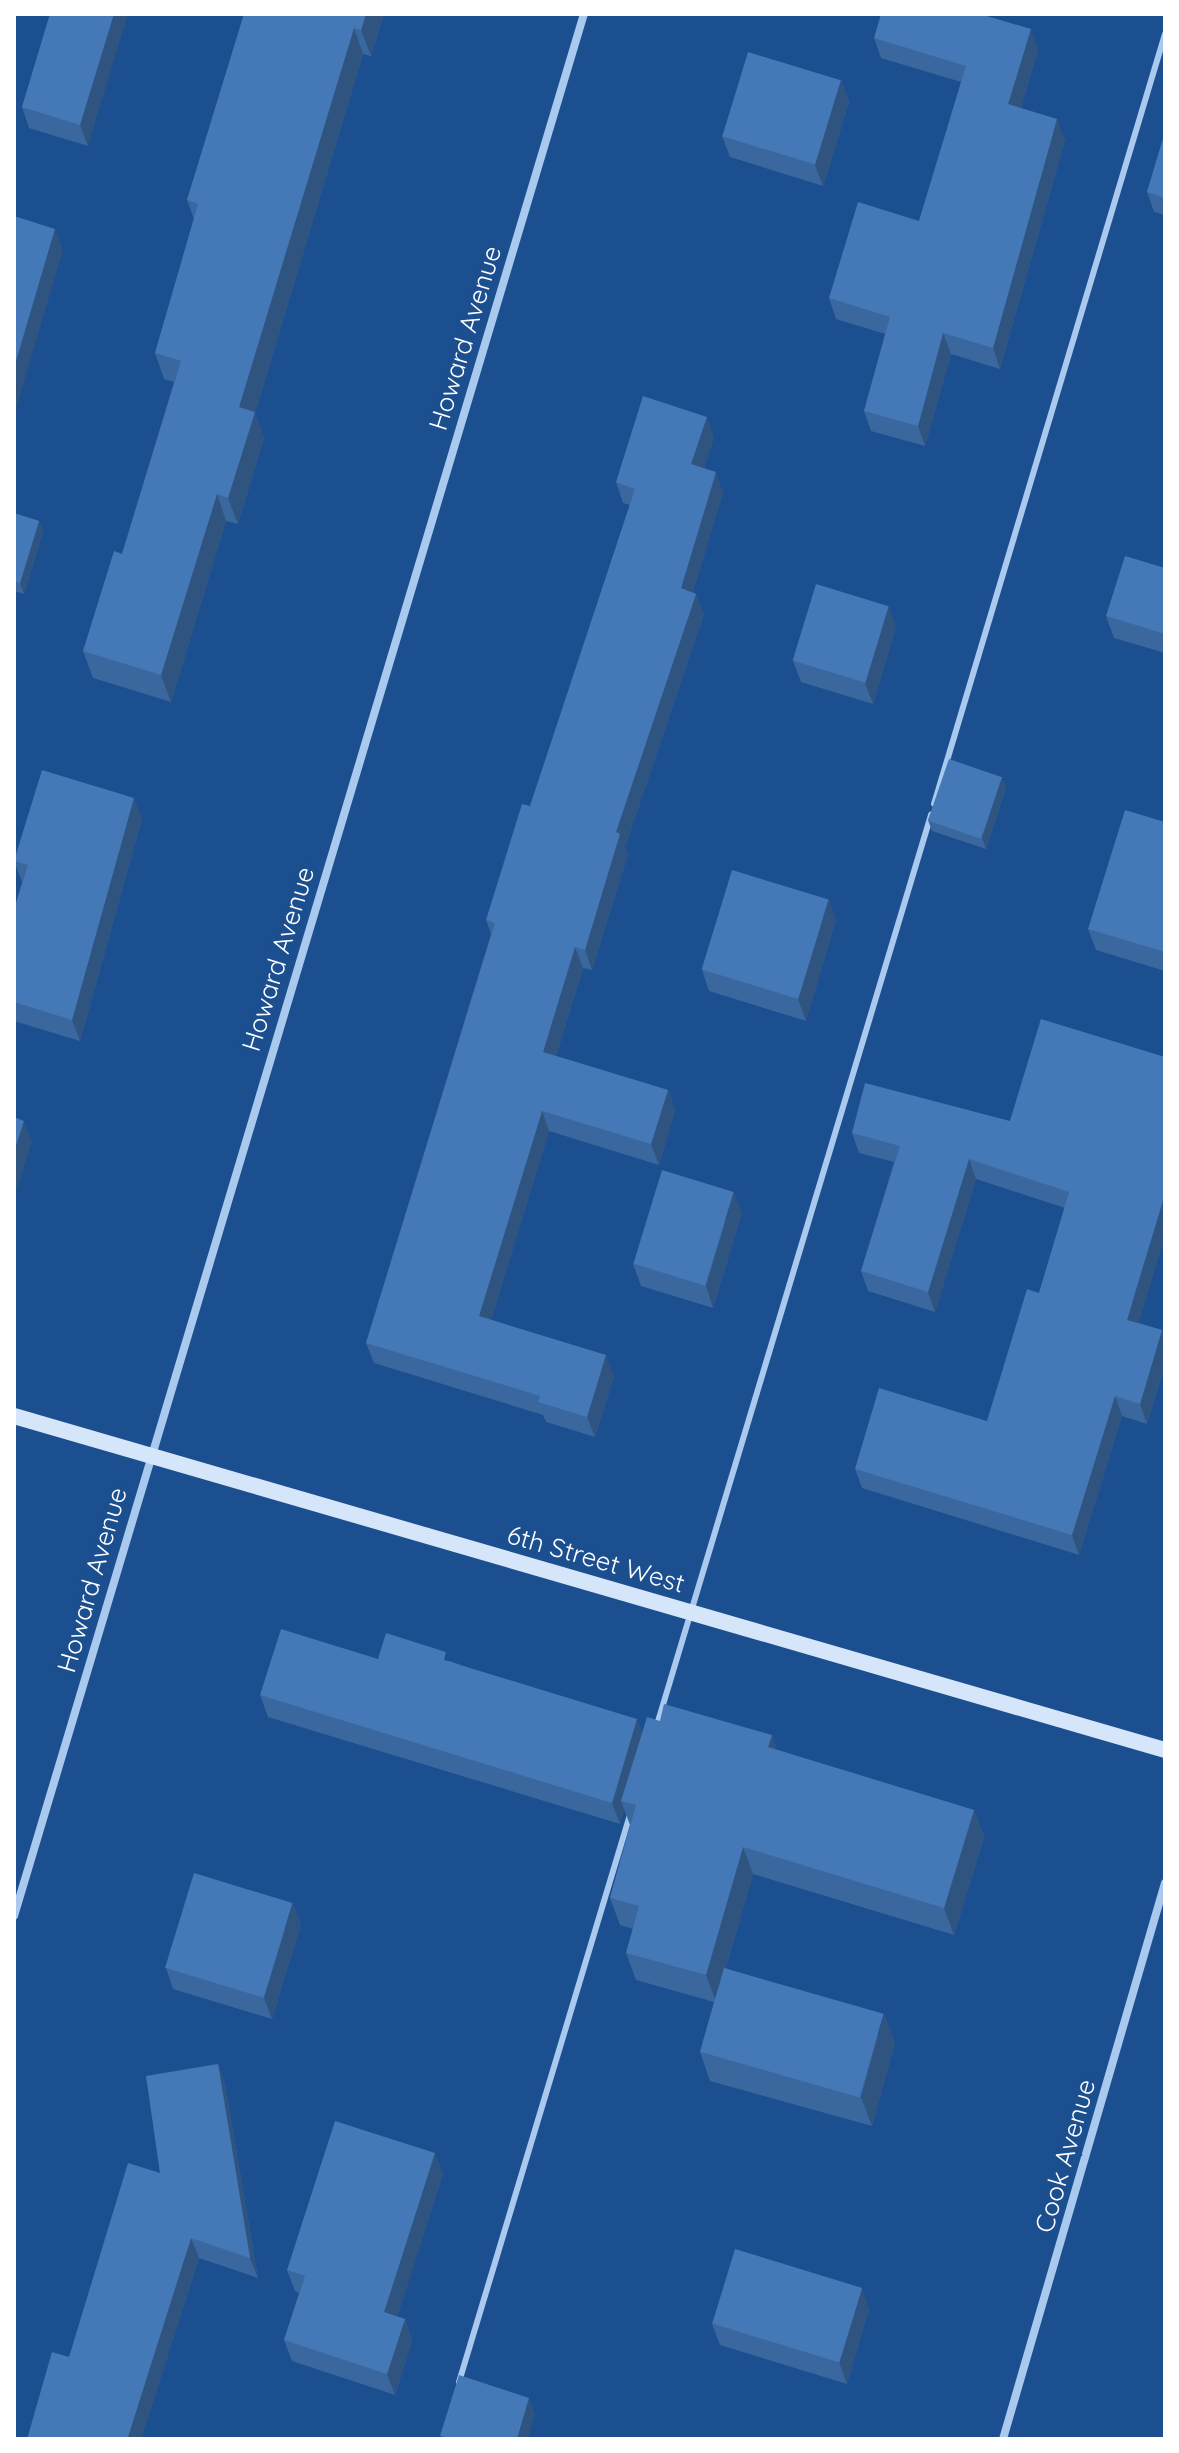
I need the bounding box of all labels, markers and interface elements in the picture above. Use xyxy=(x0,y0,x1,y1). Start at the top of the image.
street label: Howard Avenue xyxy=(422,242,508,434)
street label: Howard Avenue xyxy=(235,863,321,1055)
street label: Howard Avenue xyxy=(51,1484,133,1676)
street label: 6th Street West xyxy=(504,1519,688,1599)
street label: Cook Avenue xyxy=(1028,2076,1102,2236)

